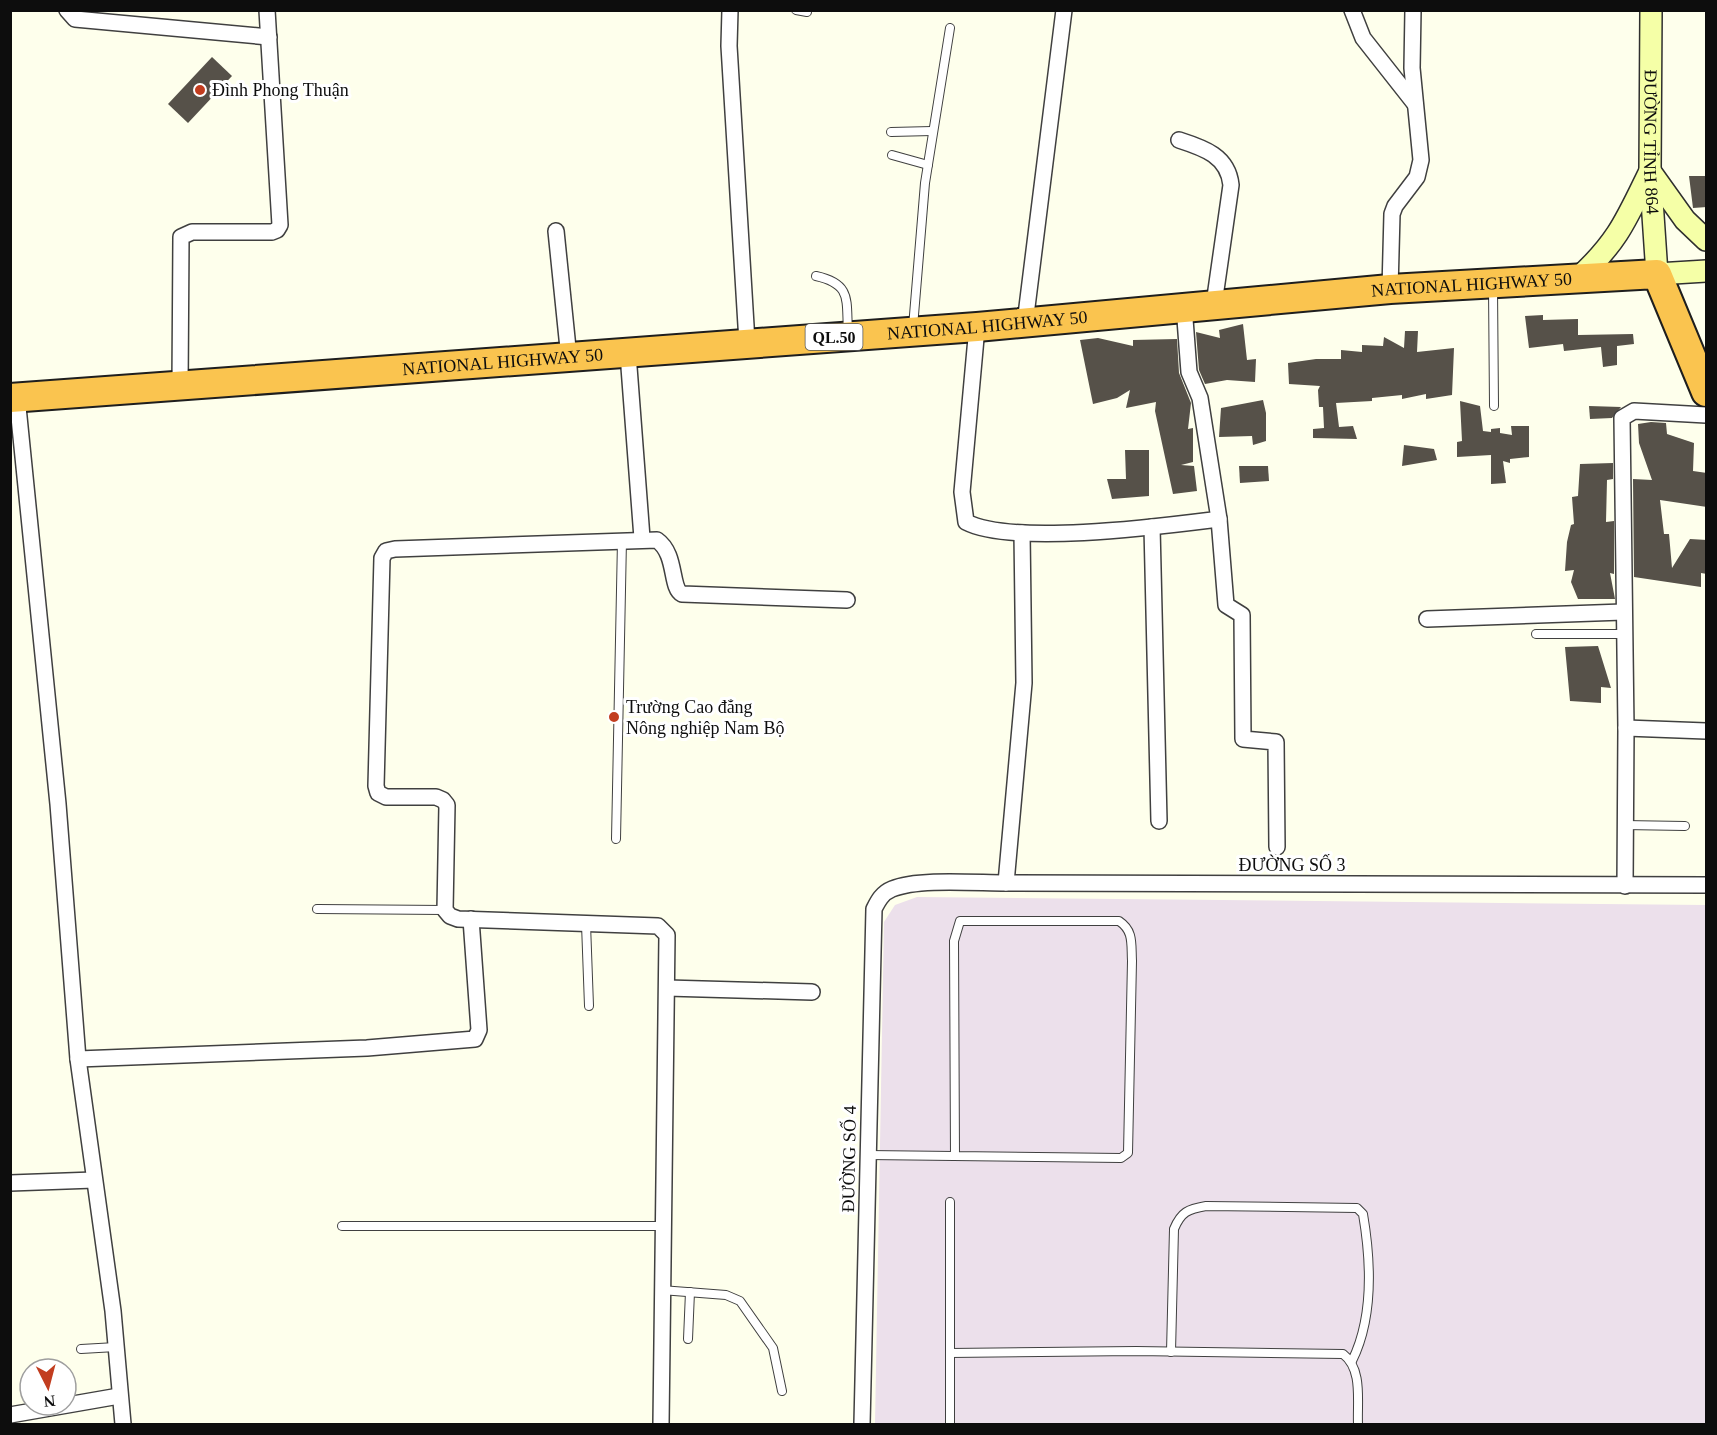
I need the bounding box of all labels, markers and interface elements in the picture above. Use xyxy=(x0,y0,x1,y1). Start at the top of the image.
street label: ĐƯỜNG TỈNH 864 xyxy=(1640,70,1663,215)
place label: Đình Phong Thuận xyxy=(212,80,349,100)
marker: Đình Phong Thuận xyxy=(193,83,207,97)
street label: NATIONAL HIGHWAY 50 xyxy=(1370,269,1572,301)
street label: NATIONAL HIGHWAY 50 xyxy=(886,307,1088,344)
road number: QL.50 xyxy=(806,324,862,350)
street label: NATIONAL HIGHWAY 50 xyxy=(402,344,604,379)
place label: Trường Cao đẳng Nông nghiệp Nam Bộ xyxy=(626,697,784,738)
marker: Trường Cao đẳng Nông nghiệp Nam Bộ xyxy=(607,710,621,724)
street label: ĐƯỜNG SỐ 3 xyxy=(1239,854,1345,875)
street label: ĐƯỜNG SỐ 4 xyxy=(837,1105,860,1213)
north arrow xyxy=(18,1357,78,1417)
text: N xyxy=(42,1392,56,1411)

